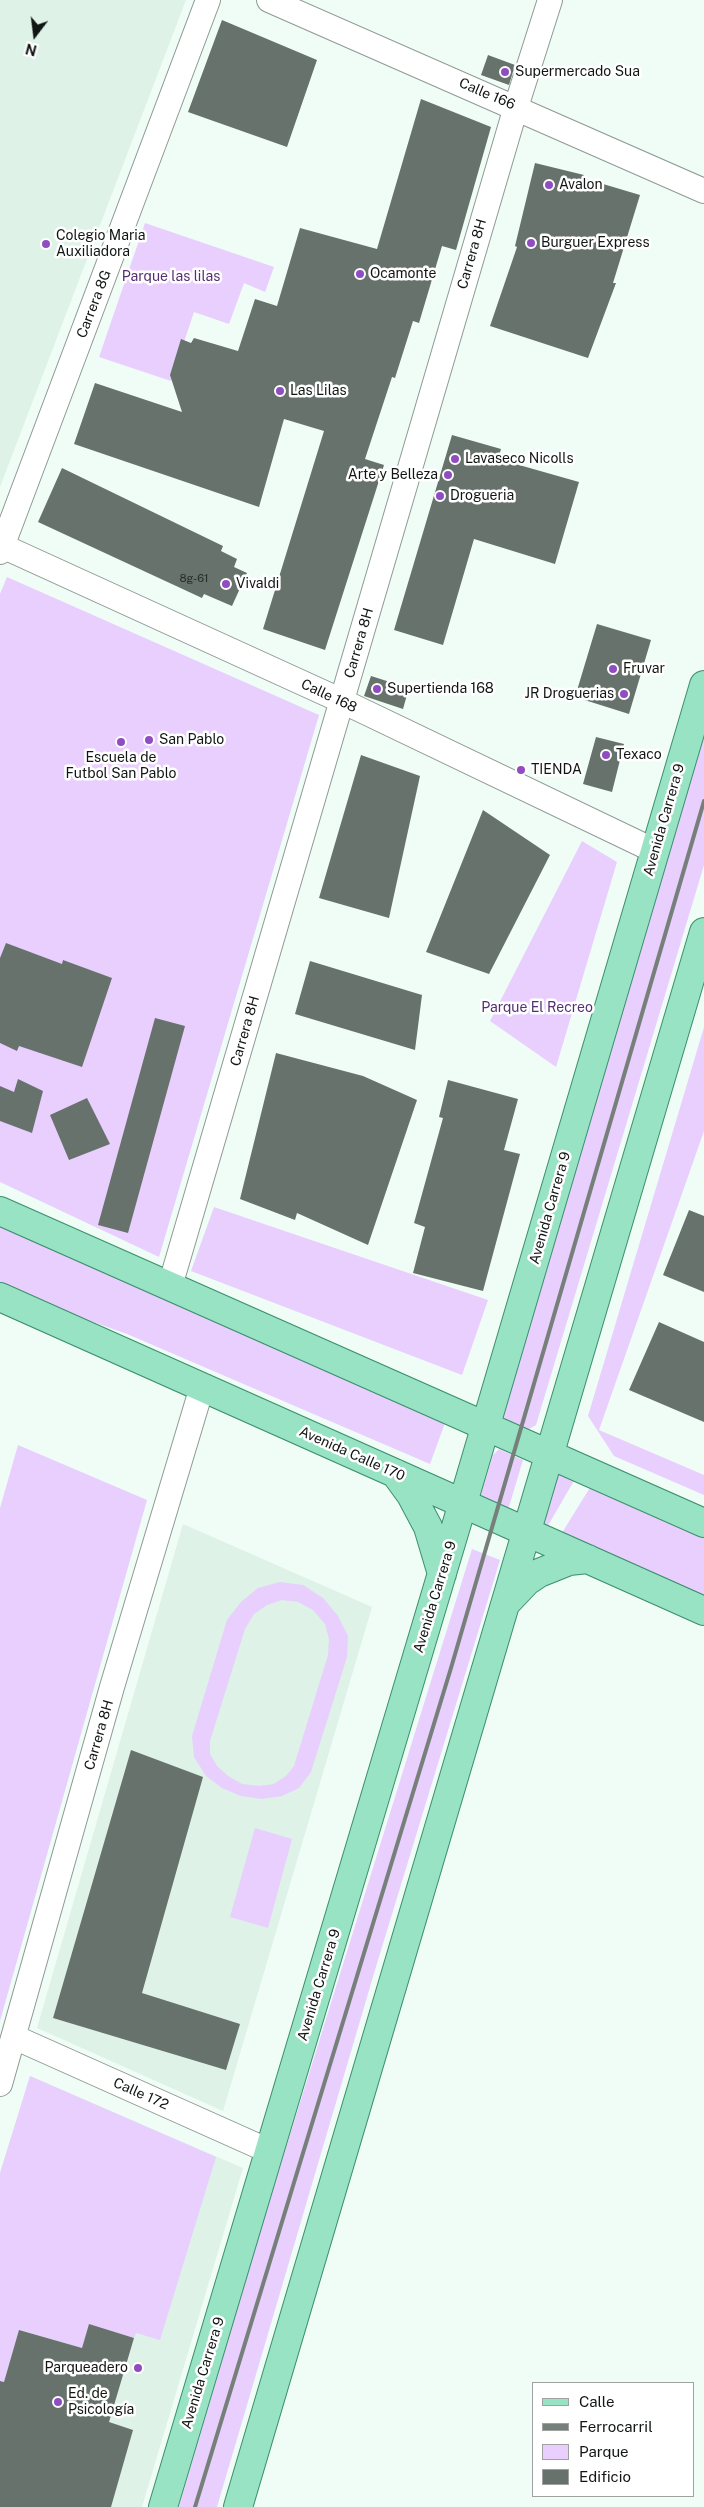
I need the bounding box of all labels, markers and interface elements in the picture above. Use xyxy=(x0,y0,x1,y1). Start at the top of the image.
north arrow xyxy=(10,10,60,60)
text: N xyxy=(24,40,38,59)
place label: Supermercado Sua xyxy=(515,64,640,80)
marker: Supermercado Sua xyxy=(499,66,511,78)
street label: Calle 166 xyxy=(456,75,518,113)
place label: Avalon xyxy=(559,177,603,193)
marker: Avalon xyxy=(543,179,555,191)
street label: Carrera 8H xyxy=(454,217,490,291)
place label: Colegio Maria Auxiliadora xyxy=(56,228,146,260)
place label: Burguer Express xyxy=(541,235,649,251)
marker: Burguer Express xyxy=(525,237,537,249)
marker: Colegio Maria Auxiliadora xyxy=(40,238,52,250)
place label: Ocamonte xyxy=(370,266,436,282)
street label: Carrera 8G xyxy=(73,268,115,340)
marker: Ocamonte xyxy=(354,268,366,280)
park label: Parque las lilas xyxy=(122,269,220,285)
place label: Las Lilas xyxy=(290,383,347,399)
marker: Las Lilas xyxy=(274,385,286,397)
place label: Lavaseco Nicolls xyxy=(465,451,573,467)
marker: Lavaseco Nicolls xyxy=(449,453,461,465)
place label: Arte y Belleza xyxy=(348,467,438,483)
marker: Arte y Belleza xyxy=(442,469,454,481)
place label: Drogueria xyxy=(450,488,514,504)
marker: Drogueria xyxy=(434,490,446,502)
house number: 8g-61 xyxy=(179,572,209,586)
place label: Vivaldi xyxy=(236,576,279,592)
marker: Vivaldi xyxy=(220,578,232,590)
street label: Carrera 8H xyxy=(341,606,377,680)
place label: Fruvar xyxy=(623,661,665,677)
marker: Fruvar xyxy=(607,663,619,675)
street label: Calle 168 xyxy=(298,676,360,716)
place label: Supertienda 168 xyxy=(387,681,494,697)
marker: Supertienda 168 xyxy=(371,683,383,695)
place label: JR Droguerias xyxy=(524,686,614,702)
marker: JR Droguerias xyxy=(618,688,630,700)
place label: San Pablo xyxy=(159,732,224,748)
marker: San Pablo xyxy=(143,734,155,746)
marker: Escuela de Futbol San Pablo xyxy=(115,736,127,748)
place label: Texaco xyxy=(616,747,662,763)
marker: Texaco xyxy=(600,749,612,761)
place label: Escuela de Futbol San Pablo xyxy=(66,750,176,782)
place label: TIENDA xyxy=(531,762,582,778)
street label: Avenida Carrera 9 xyxy=(640,762,688,878)
marker: TIENDA xyxy=(515,764,527,776)
street label: Carrera 8H xyxy=(227,994,263,1068)
park label: Parque El Recreo xyxy=(481,1000,593,1016)
street label: Avenida Carrera 9 xyxy=(526,1150,574,1266)
street label: Avenida Calle 170 xyxy=(297,1423,407,1485)
street label: Avenida Carrera 9 xyxy=(410,1539,460,1655)
street label: Carrera 8H xyxy=(81,1698,117,1772)
street label: Avenida Carrera 9 xyxy=(294,1927,344,2043)
street label: Calle 172 xyxy=(111,2074,171,2114)
street label: Avenida Carrera 9 xyxy=(178,2315,228,2431)
place label: Parqueadero xyxy=(45,2360,128,2376)
marker: Parqueadero xyxy=(132,2362,144,2374)
legend xyxy=(532,2382,694,2497)
place label: Ed. de Psicología xyxy=(68,2386,134,2418)
text: Calle xyxy=(579,2393,615,2410)
marker: Ed. de Psicología xyxy=(52,2396,64,2408)
text: Ferrocarril xyxy=(579,2418,653,2435)
text: Parque xyxy=(579,2443,629,2460)
text: Edificio xyxy=(579,2468,631,2485)

